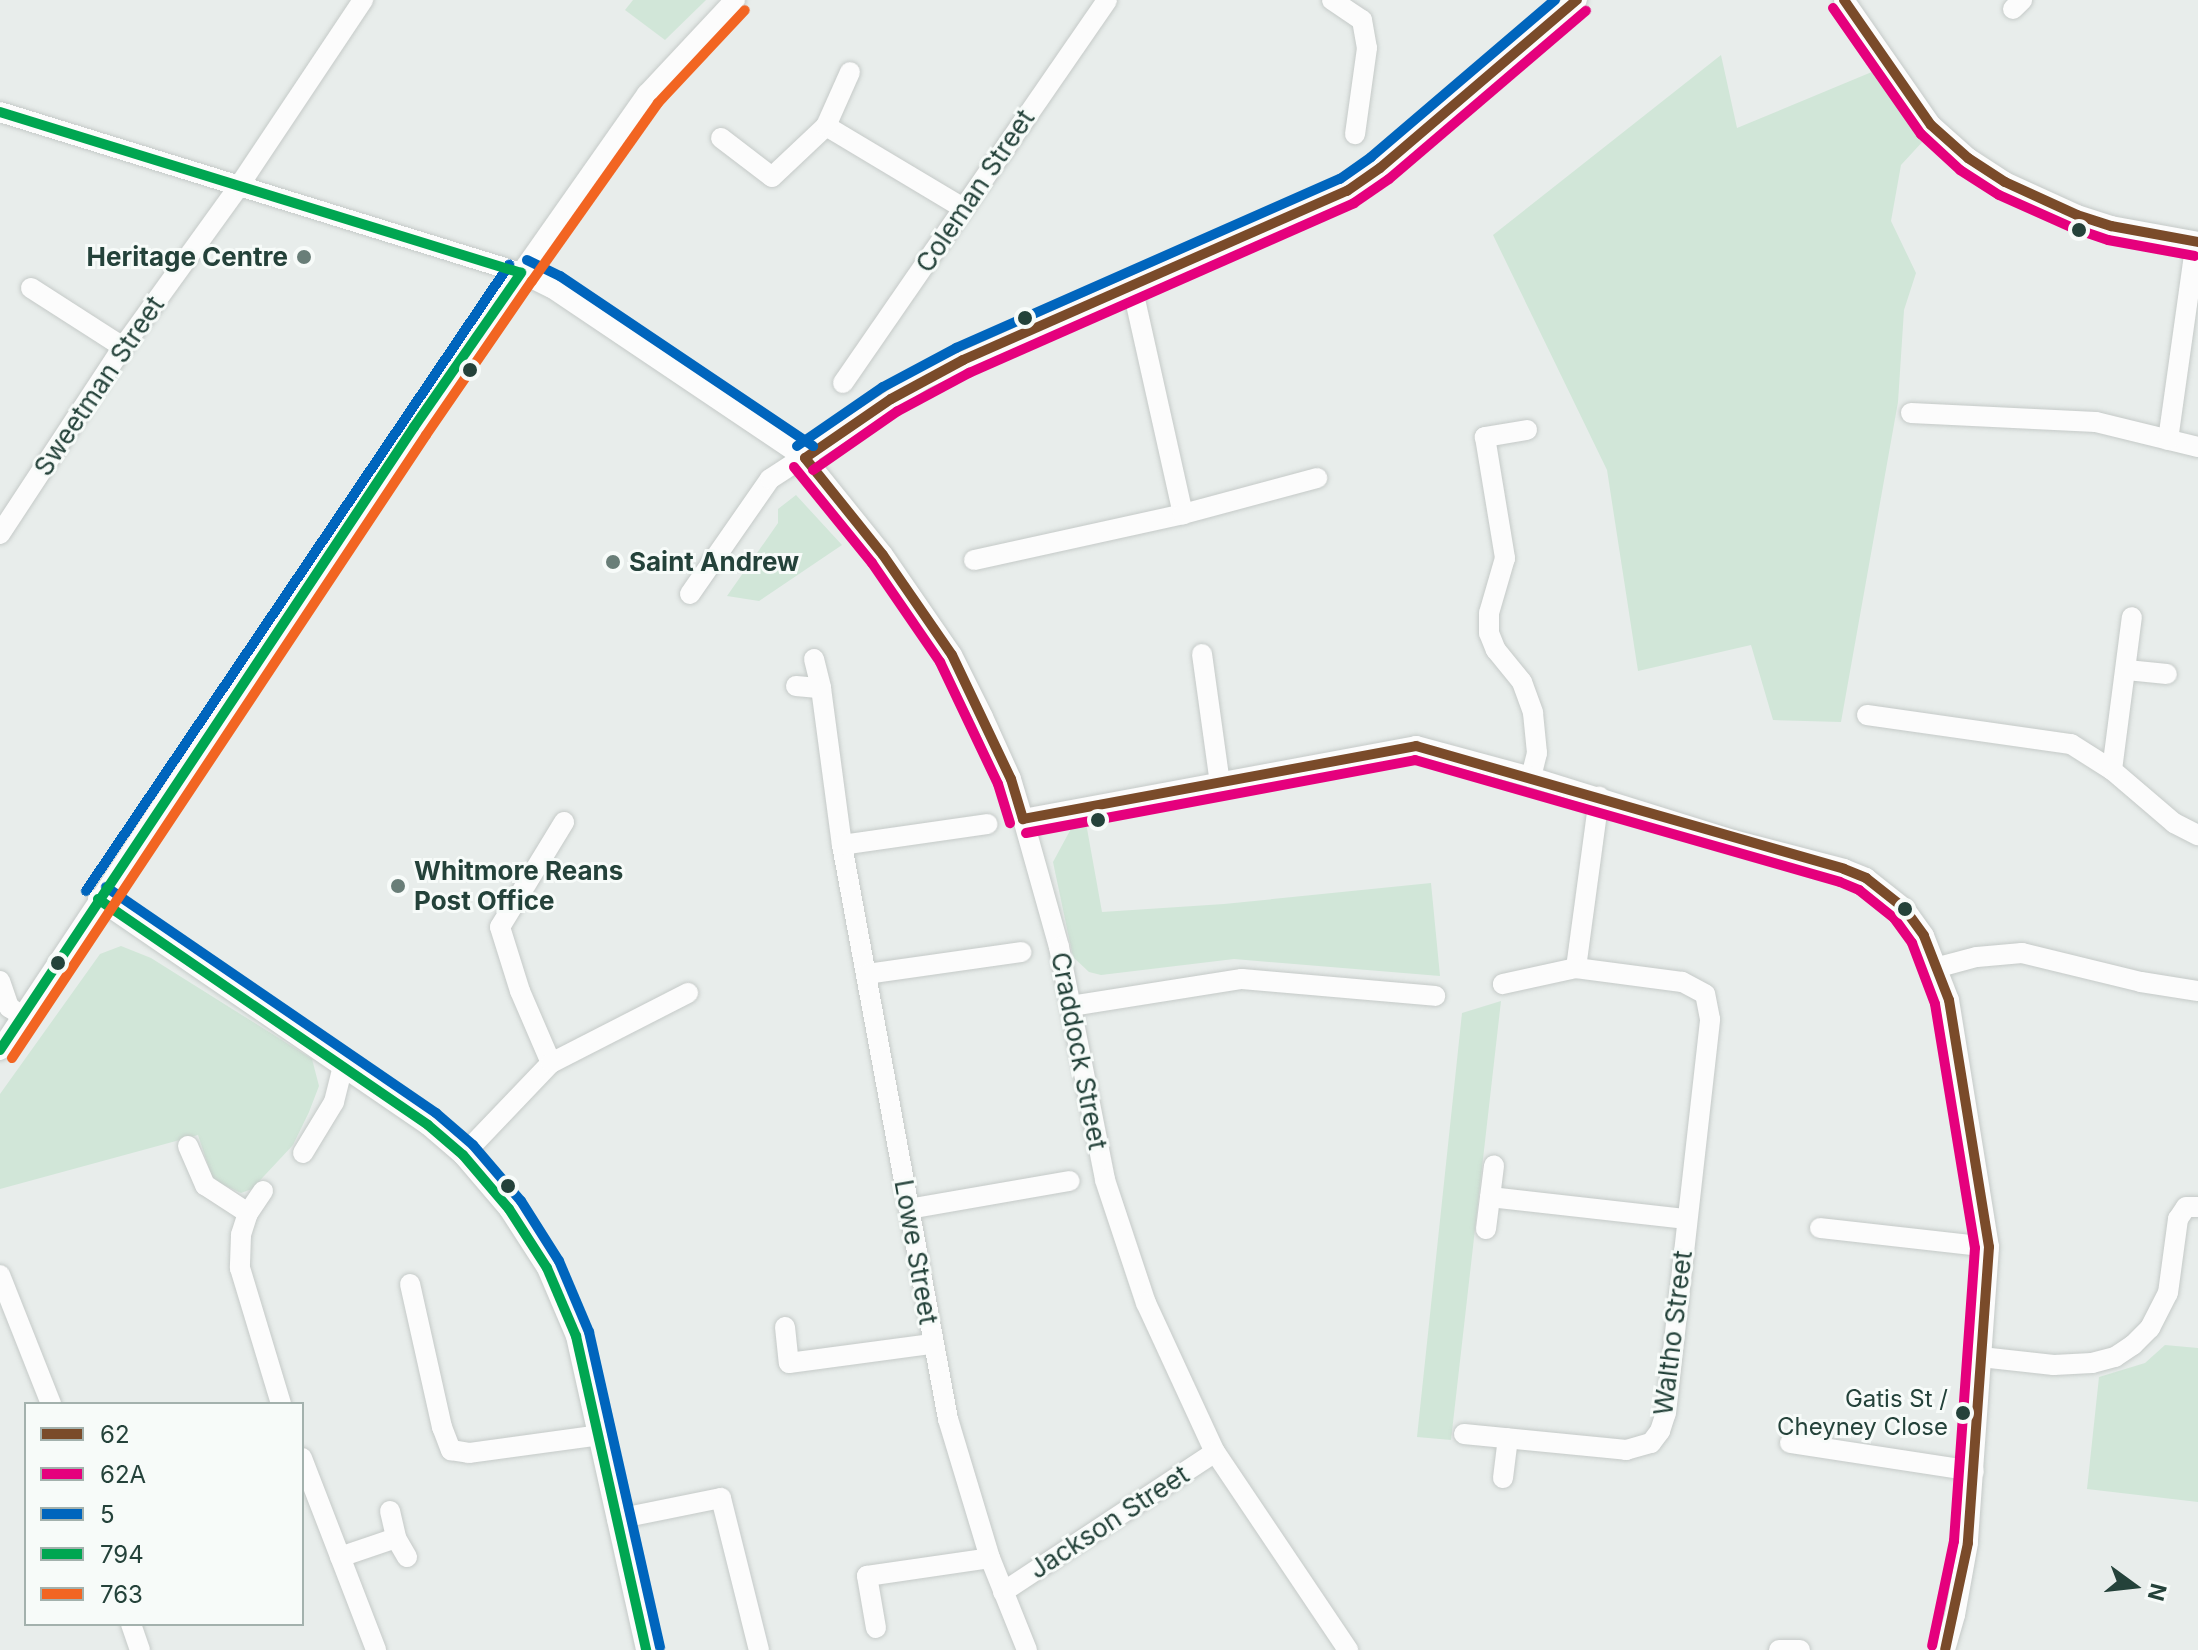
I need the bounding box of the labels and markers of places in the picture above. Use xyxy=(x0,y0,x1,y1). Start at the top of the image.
unlabelled marker xyxy=(2071,222,2087,238)
place label: Heritage Centre xyxy=(87,241,288,273)
marker: Heritage Centre xyxy=(295,248,313,266)
unlabelled marker xyxy=(1017,310,1033,326)
unlabelled marker xyxy=(462,362,478,378)
place label: Saint Andrew xyxy=(629,546,799,578)
marker: Saint Andrew xyxy=(604,553,622,571)
unlabelled marker xyxy=(1090,812,1106,828)
place label: Whitmore Reans Post Office xyxy=(414,855,623,916)
marker: Whitmore Reans Post Office xyxy=(389,877,407,895)
unlabelled marker xyxy=(1897,901,1913,917)
unlabelled marker xyxy=(50,955,66,971)
unlabelled marker xyxy=(500,1178,516,1194)
place label: Gatis St / Cheyney Close xyxy=(1777,1385,1948,1441)
marker: Gatis St / Cheyney Close xyxy=(1955,1405,1971,1421)

